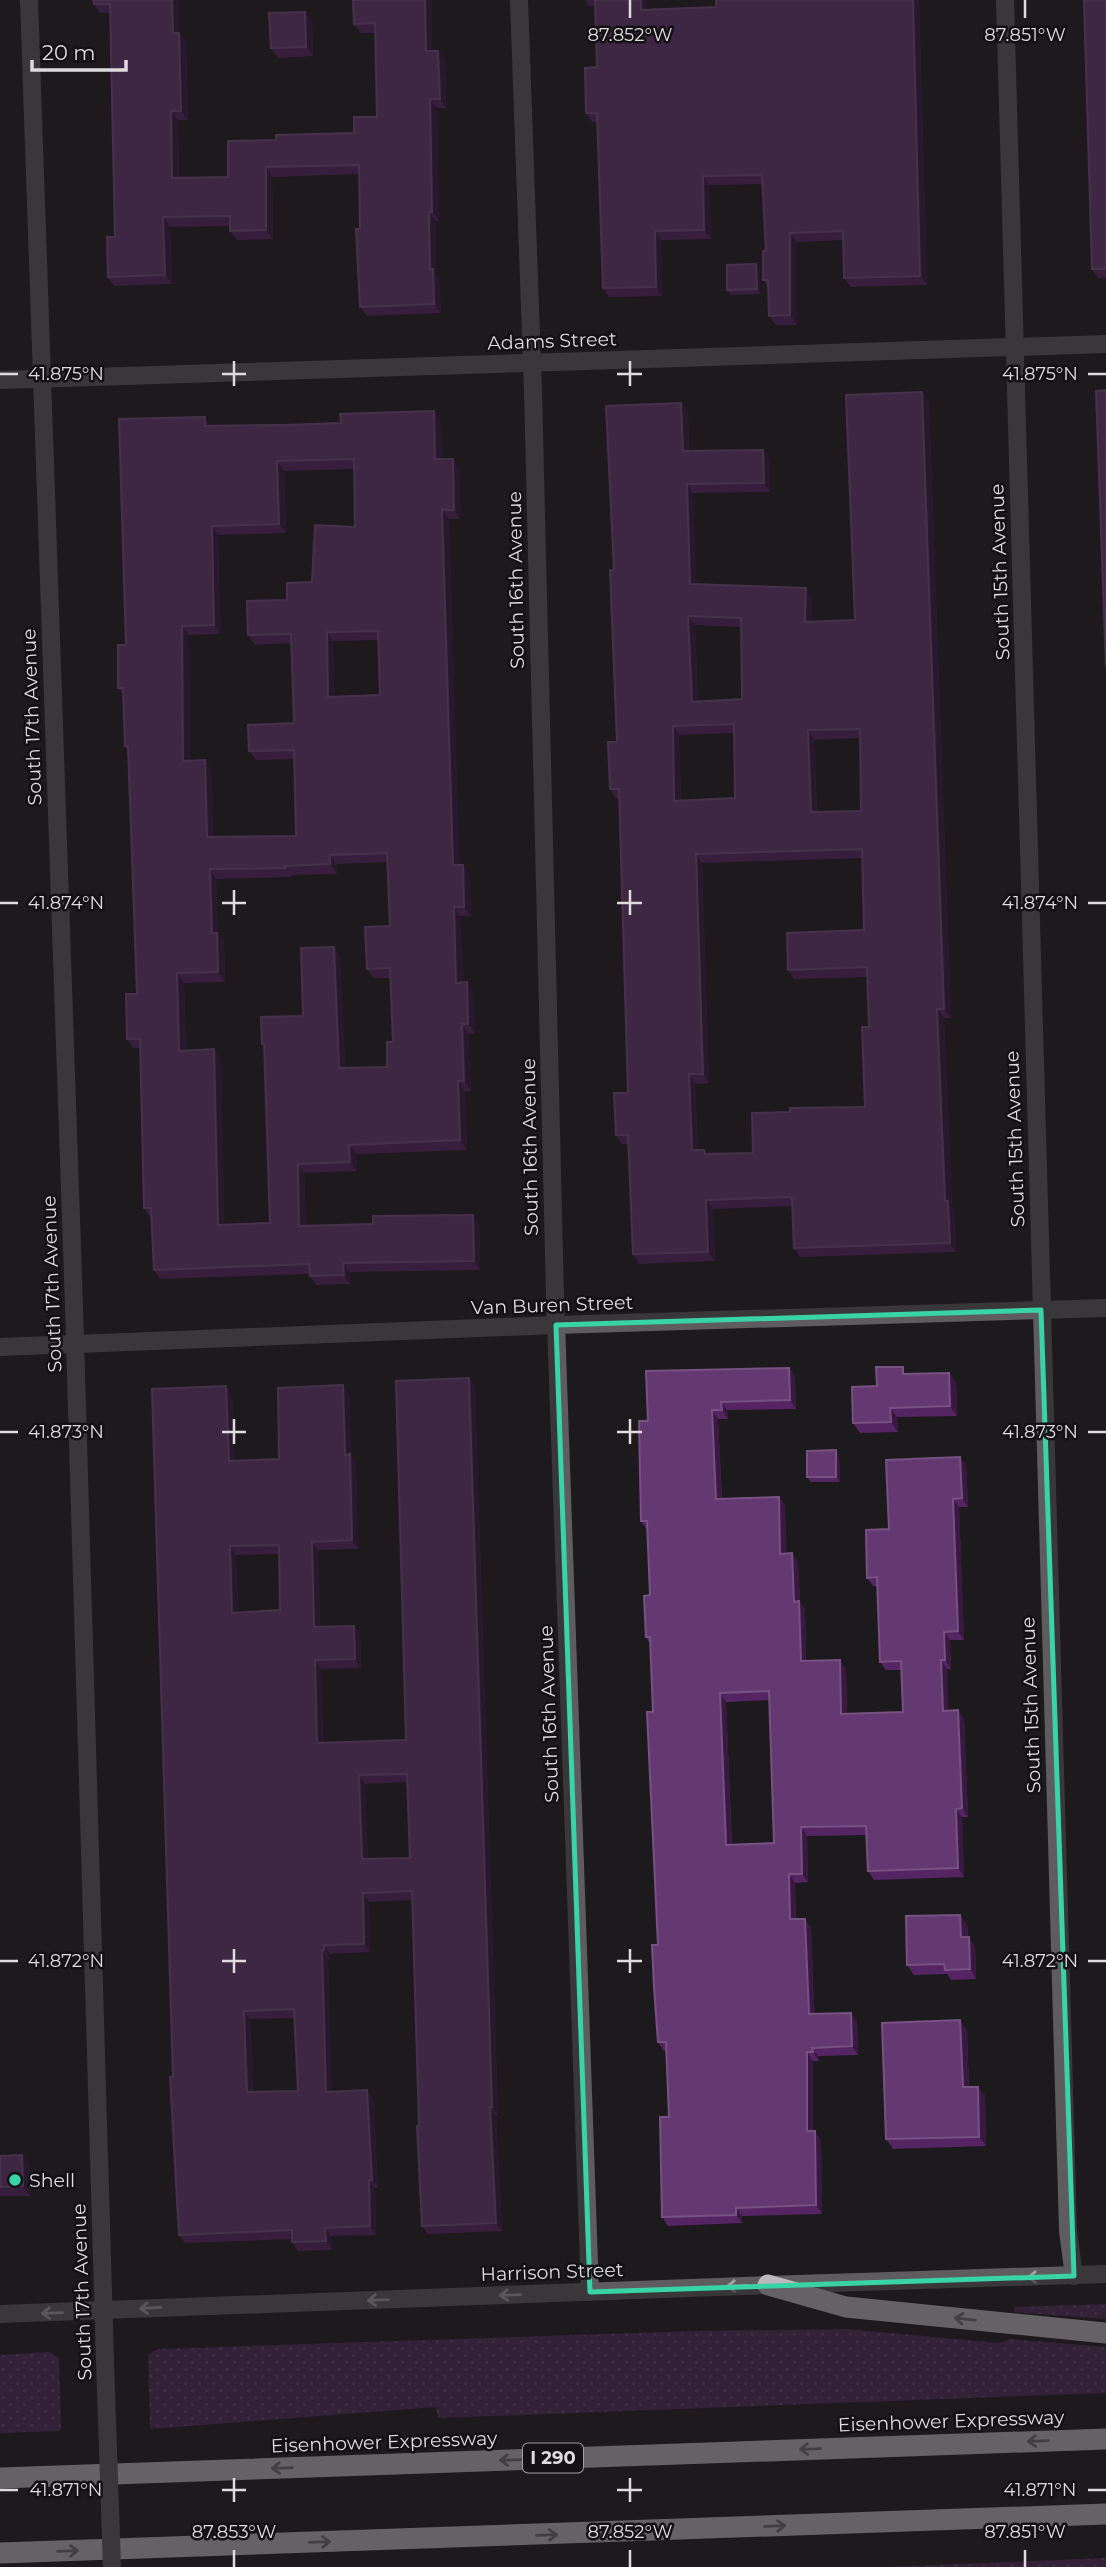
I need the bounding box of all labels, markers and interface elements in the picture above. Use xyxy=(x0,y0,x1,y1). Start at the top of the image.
text: 87.852°W xyxy=(588,24,672,46)
text: 87.851°W xyxy=(984,24,1066,46)
scale bar xyxy=(32,28,126,72)
text: 20 m xyxy=(42,40,96,65)
street label: Adams Street xyxy=(487,327,617,355)
text: 41.875°N xyxy=(28,363,104,385)
text: 41.875°N xyxy=(1002,363,1078,385)
street label: South 15th Avenue xyxy=(985,483,1015,661)
street label: South 16th Avenue xyxy=(503,491,529,669)
street label: South 17th Avenue xyxy=(17,628,47,806)
text: 41.874°N xyxy=(28,892,104,914)
text: 41.874°N xyxy=(1002,892,1078,914)
street label: South 15th Avenue xyxy=(1000,1050,1030,1228)
street label: South 16th Avenue xyxy=(517,1058,543,1236)
street label: South 17th Avenue xyxy=(37,1195,67,1373)
street label: Van Buren Street xyxy=(470,1291,634,1319)
text: 41.873°N xyxy=(28,1421,104,1443)
text: 41.873°N xyxy=(1002,1421,1078,1443)
street label: South 15th Avenue xyxy=(1016,1616,1046,1794)
street label: South 16th Avenue xyxy=(534,1625,564,1803)
text: 41.872°N xyxy=(28,1950,104,1972)
text: 41.872°N xyxy=(1002,1950,1078,1972)
place label: Shell xyxy=(29,2169,75,2192)
marker: Shell xyxy=(7,2172,23,2188)
street label: South 17th Avenue xyxy=(67,2203,97,2381)
street label: Harrison Street xyxy=(480,2258,624,2286)
one-way arrow xyxy=(1027,2270,1050,2283)
one-way arrow xyxy=(726,2279,749,2292)
one-way arrow xyxy=(498,2289,521,2302)
one-way arrow xyxy=(367,2293,390,2307)
one-way arrow xyxy=(139,2301,162,2314)
one-way arrow xyxy=(41,2306,64,2320)
one-way arrow xyxy=(954,2312,977,2325)
street label: Eisenhower Expressway xyxy=(837,2406,1065,2436)
street label: Eisenhower Expressway xyxy=(270,2427,498,2457)
one-way arrow xyxy=(1027,2434,1050,2448)
one-way arrow xyxy=(799,2443,822,2456)
road number: I 290 xyxy=(523,2444,583,2472)
one-way arrow xyxy=(498,2453,521,2467)
one-way arrow xyxy=(271,2462,294,2475)
text: 41.871°N xyxy=(30,2479,102,2501)
text: 41.871°N xyxy=(1004,2479,1076,2501)
one-way arrow xyxy=(763,2520,786,2533)
text: 87.853°W xyxy=(192,2521,276,2543)
text: 87.852°W xyxy=(588,2521,672,2543)
text: 87.851°W xyxy=(984,2521,1066,2543)
one-way arrow xyxy=(536,2528,559,2541)
one-way arrow xyxy=(308,2536,331,2549)
one-way arrow xyxy=(56,2544,79,2557)

